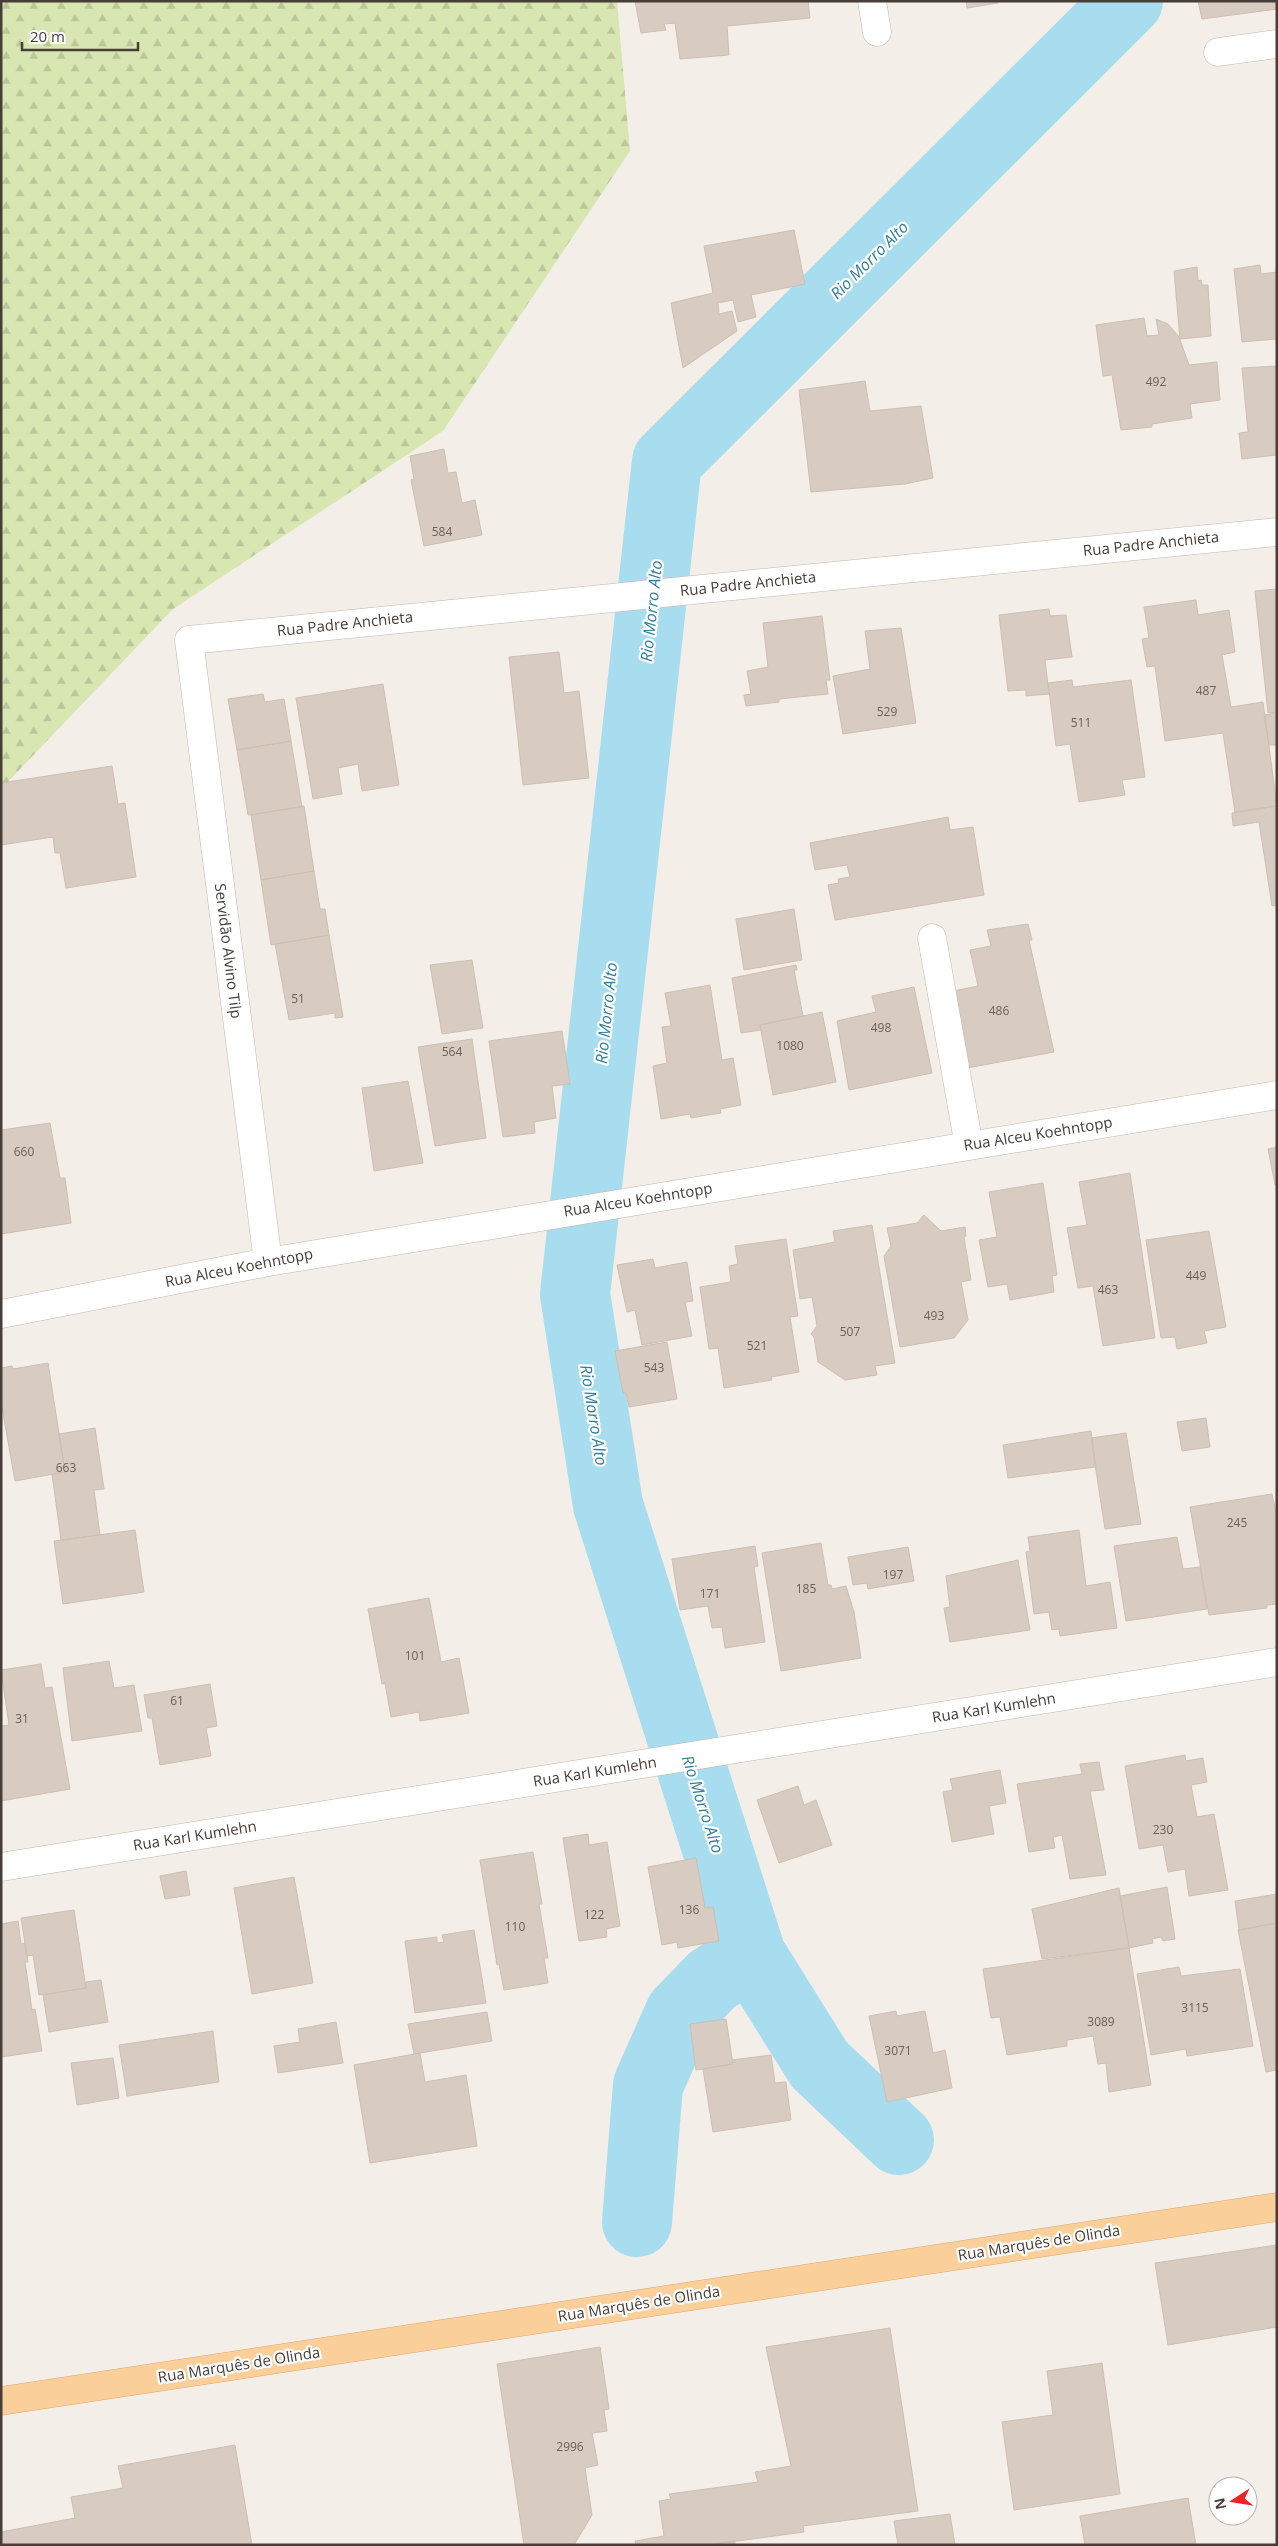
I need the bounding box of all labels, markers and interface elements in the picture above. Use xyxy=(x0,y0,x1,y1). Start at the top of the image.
scale bar xyxy=(22,20,139,52)
text: 20 m xyxy=(30,26,65,46)
water label: Rio Morro Alto xyxy=(825,216,913,304)
house number: 492 xyxy=(1146,373,1166,390)
house number: 584 xyxy=(432,523,452,540)
street label: Rua Padre Anchieta xyxy=(1082,526,1220,560)
water label: Rio Morro Alto xyxy=(635,559,667,663)
street label: Rua Padre Anchieta xyxy=(679,566,817,600)
street label: Rua Padre Anchieta xyxy=(276,606,414,640)
house number: 487 xyxy=(1196,682,1216,699)
house number: 529 xyxy=(877,703,897,720)
house number: 511 xyxy=(1071,714,1091,731)
street label: Servidão Alvino Tilp xyxy=(211,882,247,1020)
water label: Rio Morro Alto xyxy=(590,961,622,1065)
house number: 51 xyxy=(291,990,305,1007)
house number: 486 xyxy=(989,1002,1009,1019)
house number: 498 xyxy=(871,1019,891,1036)
house number: 1080 xyxy=(776,1037,804,1054)
house number: 564 xyxy=(442,1043,462,1060)
street label: Rua Alceu Koehntopp xyxy=(962,1111,1114,1155)
house number: 660 xyxy=(14,1143,34,1160)
street label: Rua Alceu Koehntopp xyxy=(562,1177,714,1221)
street label: Rua Alceu Koehntopp xyxy=(163,1243,315,1291)
house number: 449 xyxy=(1186,1267,1206,1284)
house number: 463 xyxy=(1098,1281,1118,1298)
house number: 493 xyxy=(924,1307,944,1324)
house number: 507 xyxy=(840,1323,860,1340)
house number: 521 xyxy=(747,1337,767,1354)
house number: 543 xyxy=(644,1359,664,1376)
water label: Rio Morro Alto xyxy=(575,1363,613,1467)
house number: 663 xyxy=(56,1459,76,1476)
house number: 245 xyxy=(1227,1514,1247,1531)
house number: 197 xyxy=(883,1566,903,1583)
house number: 185 xyxy=(796,1580,816,1597)
house number: 171 xyxy=(700,1585,720,1602)
house number: 101 xyxy=(405,1647,425,1664)
street label: Rua Karl Kumlehn xyxy=(931,1687,1057,1727)
house number: 61 xyxy=(170,1692,184,1709)
house number: 31 xyxy=(15,1710,29,1727)
street label: Rua Karl Kumlehn xyxy=(532,1751,658,1791)
water label: Rio Morro Alto xyxy=(677,1752,729,1856)
street label: Rua Karl Kumlehn xyxy=(132,1815,258,1855)
house number: 230 xyxy=(1153,1821,1173,1838)
house number: 136 xyxy=(679,1901,699,1918)
house number: 122 xyxy=(584,1906,604,1923)
house number: 110 xyxy=(505,1918,525,1935)
house number: 3115 xyxy=(1181,1999,1209,2016)
house number: 3089 xyxy=(1087,2013,1115,2030)
house number: 3071 xyxy=(884,2042,912,2059)
street label: Rua Marquês de Olinda xyxy=(956,2219,1121,2265)
street label: Rua Marquês de Olinda xyxy=(556,2280,721,2326)
street label: Rua Marquês de Olinda xyxy=(156,2341,321,2387)
house number: 2996 xyxy=(556,2438,584,2455)
north arrow xyxy=(1208,2476,1258,2526)
text: N xyxy=(1209,2496,1230,2511)

